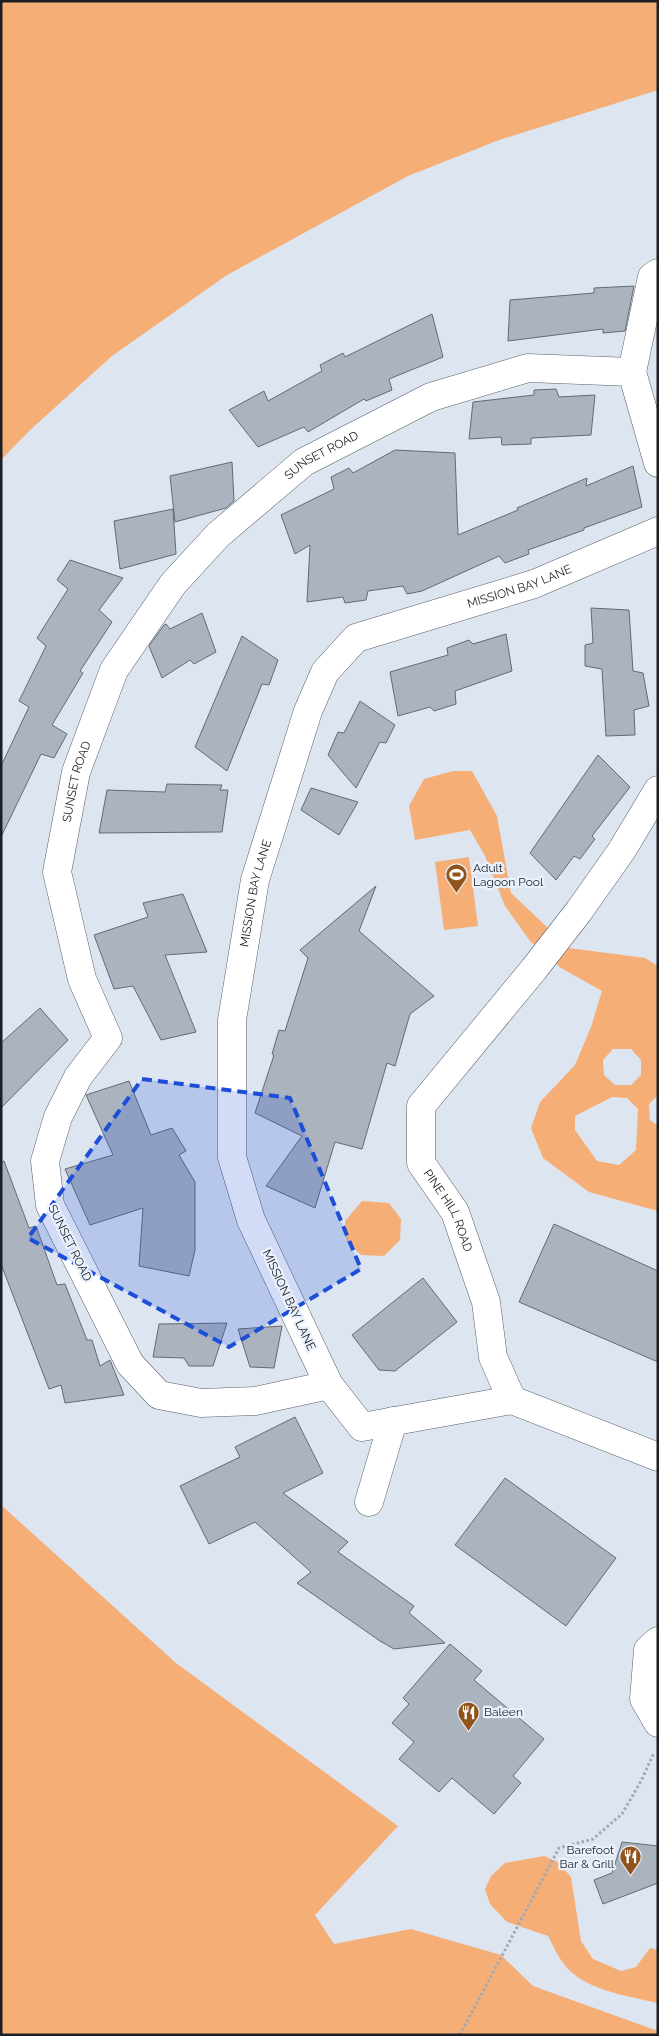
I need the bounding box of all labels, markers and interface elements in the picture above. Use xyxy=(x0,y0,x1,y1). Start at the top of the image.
street label: SUNSET ROAD xyxy=(282,428,361,482)
street label: MISSION BAY LANE xyxy=(465,562,574,611)
street label: SUNSET ROAD xyxy=(60,739,94,823)
street label: MISSION BAY LANE xyxy=(237,838,274,948)
place label: Adult Lagoon Pool xyxy=(473,861,544,889)
sports icon: Adult Lagoon Pool xyxy=(445,863,469,894)
street label: PINE HILL ROAD xyxy=(421,1167,475,1254)
street label: SUNSET ROAD xyxy=(45,1202,95,1284)
street label: MISSION BAY LANE xyxy=(260,1247,318,1353)
restaurant icon: Baleen xyxy=(456,1700,480,1731)
place label: Baleen xyxy=(484,1705,523,1719)
place label: Barefoot Bar & Grill xyxy=(559,1843,615,1871)
restaurant icon: Barefoot Bar & Grill xyxy=(618,1845,642,1876)

